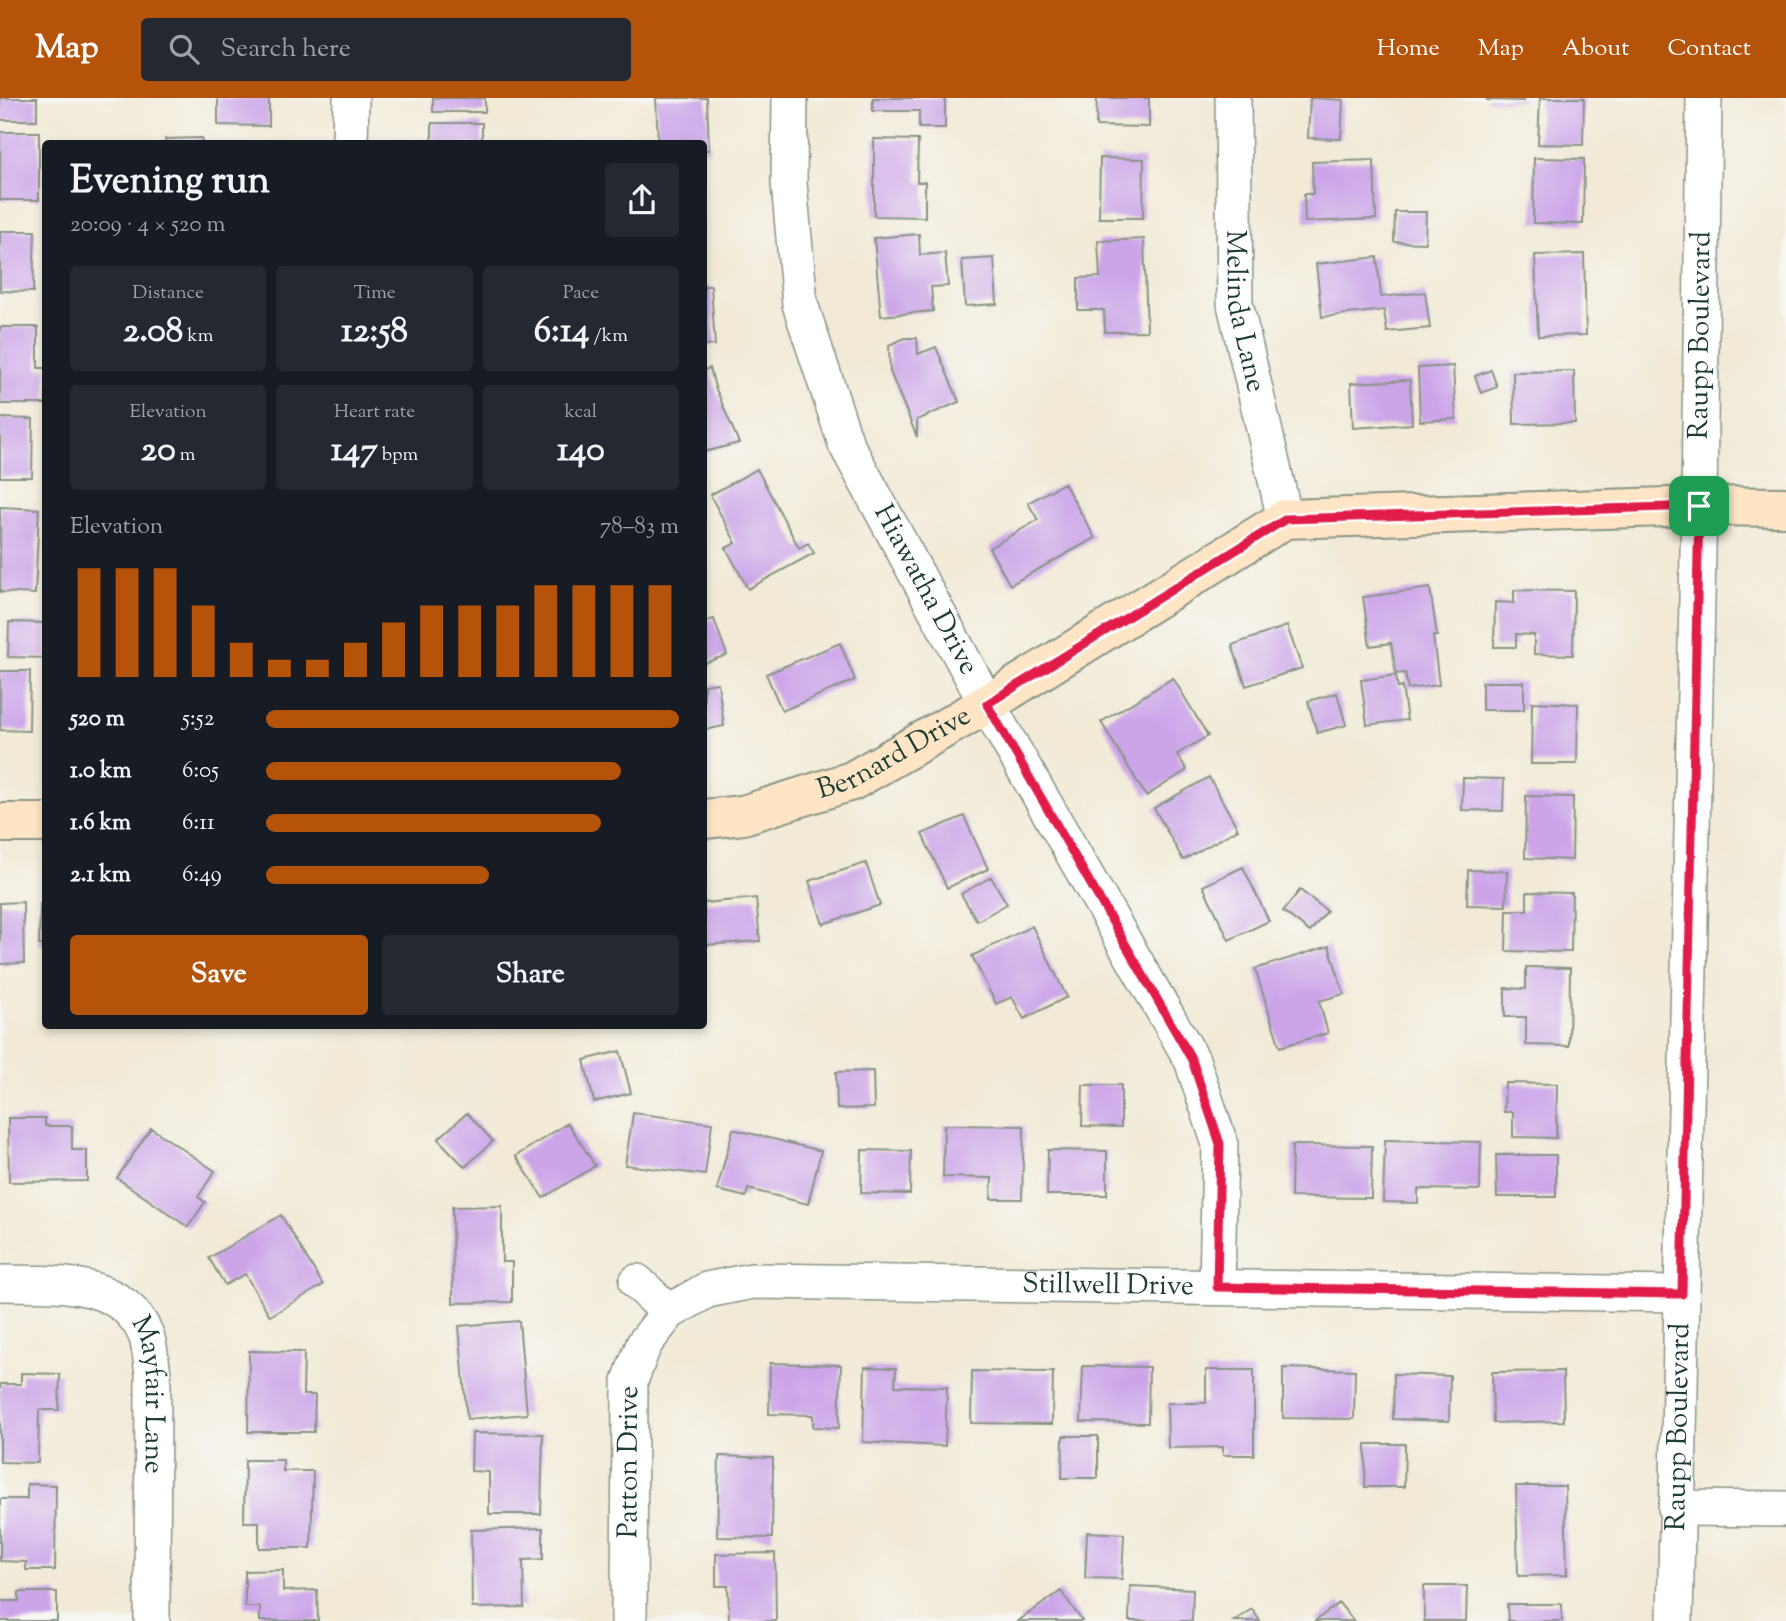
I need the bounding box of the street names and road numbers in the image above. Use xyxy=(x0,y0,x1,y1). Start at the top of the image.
street label: Melinda Lane xyxy=(1214,230,1275,396)
street label: Raupp Boulevard xyxy=(1680,231,1722,440)
street label: Hiawatha Drive xyxy=(863,498,988,682)
street label: Bernard Drive xyxy=(812,697,979,811)
street label: Stillwell Drive xyxy=(1022,1265,1194,1307)
street label: Mayfair Lane xyxy=(120,1309,174,1474)
street label: Raupp Boulevard xyxy=(1657,1322,1701,1532)
street label: Patton Drive xyxy=(609,1386,650,1538)

